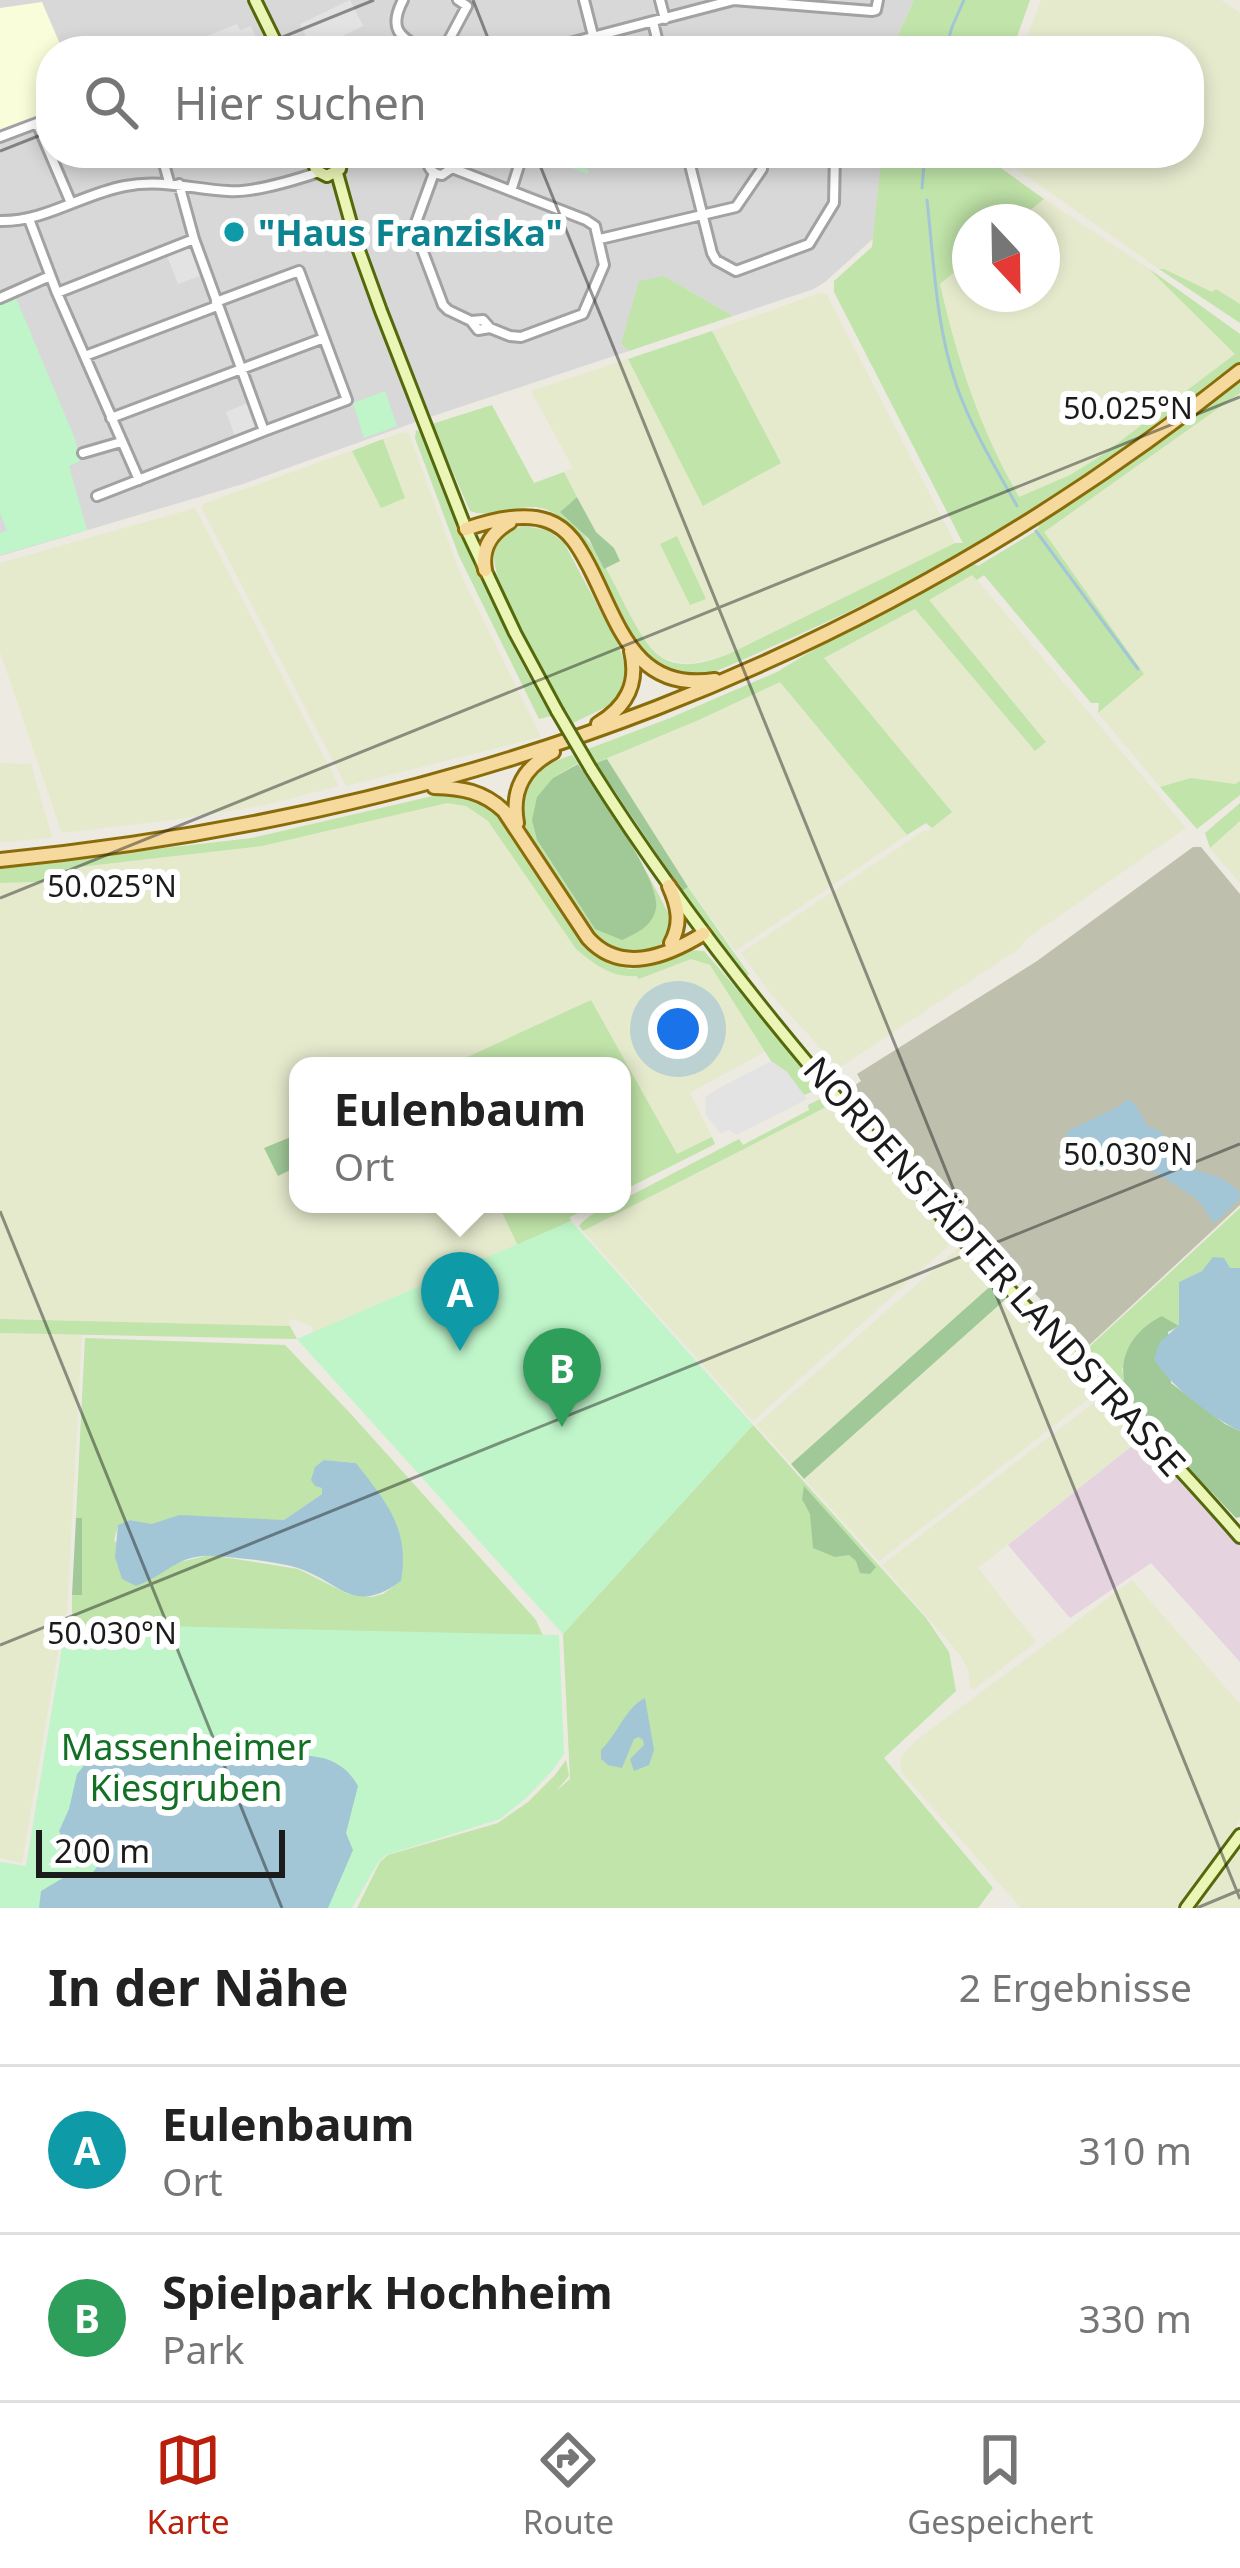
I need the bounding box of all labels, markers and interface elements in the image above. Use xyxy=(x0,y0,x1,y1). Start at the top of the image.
search box xyxy=(36,36,1204,168)
icon: search xyxy=(78,69,144,135)
text: Hier suchen xyxy=(174,72,427,133)
north arrow xyxy=(952,204,1060,312)
place label: "Haus Franziska" xyxy=(258,208,563,257)
marker: "Haus Franziska" xyxy=(221,219,247,245)
text: 50.025°N xyxy=(1063,387,1193,428)
text: 50.025°N xyxy=(47,865,177,906)
your location xyxy=(648,999,708,1059)
street label: NORDENSTÄDTER LANDSTRASSE xyxy=(793,1046,1197,1486)
popup xyxy=(289,1057,631,1213)
text: Eulenbaum xyxy=(334,1078,586,1139)
text: 50.030°N xyxy=(1063,1133,1193,1174)
text: Ort xyxy=(334,1139,394,1192)
pin: A xyxy=(421,1252,499,1351)
pin: B xyxy=(523,1328,601,1427)
text: 50.030°N xyxy=(47,1612,177,1653)
park label: Massenheimer Kiesgruben xyxy=(61,1722,311,1812)
scale bar xyxy=(36,1824,285,1877)
text: 200 m xyxy=(54,1828,150,1873)
text: In der Nähe xyxy=(48,1951,349,2021)
text: 2 Ergebnisse xyxy=(959,1960,1192,2013)
text: Eulenbaum xyxy=(162,2093,415,2154)
text: A xyxy=(74,2123,101,2176)
text: 310 m xyxy=(1078,2123,1192,2176)
text: Ort xyxy=(162,2154,223,2207)
text: Spielpark Hochheim xyxy=(162,2261,613,2322)
text: B xyxy=(74,2291,100,2344)
text: 330 m xyxy=(1078,2291,1192,2344)
text: Park xyxy=(162,2322,244,2375)
tab: Karte xyxy=(147,2427,230,2544)
tab: Route xyxy=(523,2427,614,2544)
tab: Gespeichert xyxy=(907,2427,1093,2544)

